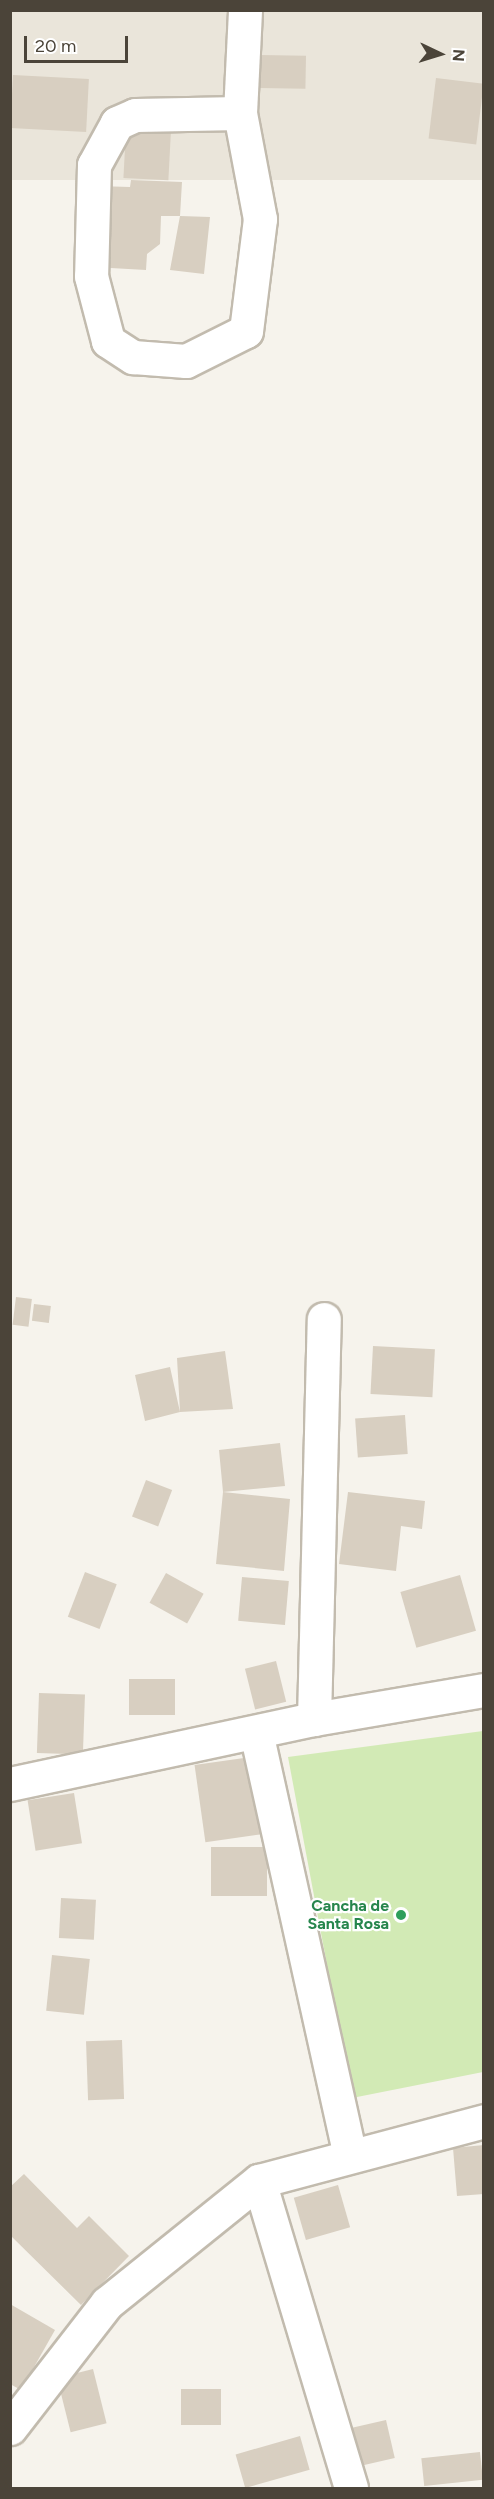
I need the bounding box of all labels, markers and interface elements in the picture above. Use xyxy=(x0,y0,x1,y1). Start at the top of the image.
scale bar xyxy=(27,24,130,62)
north arrow xyxy=(410,24,470,84)
text: 20 m xyxy=(35,35,76,57)
text: N xyxy=(449,48,468,62)
place label: Cancha de Santa Rosa xyxy=(307,1896,389,1934)
marker: Cancha de Santa Rosa xyxy=(394,1908,408,1922)

